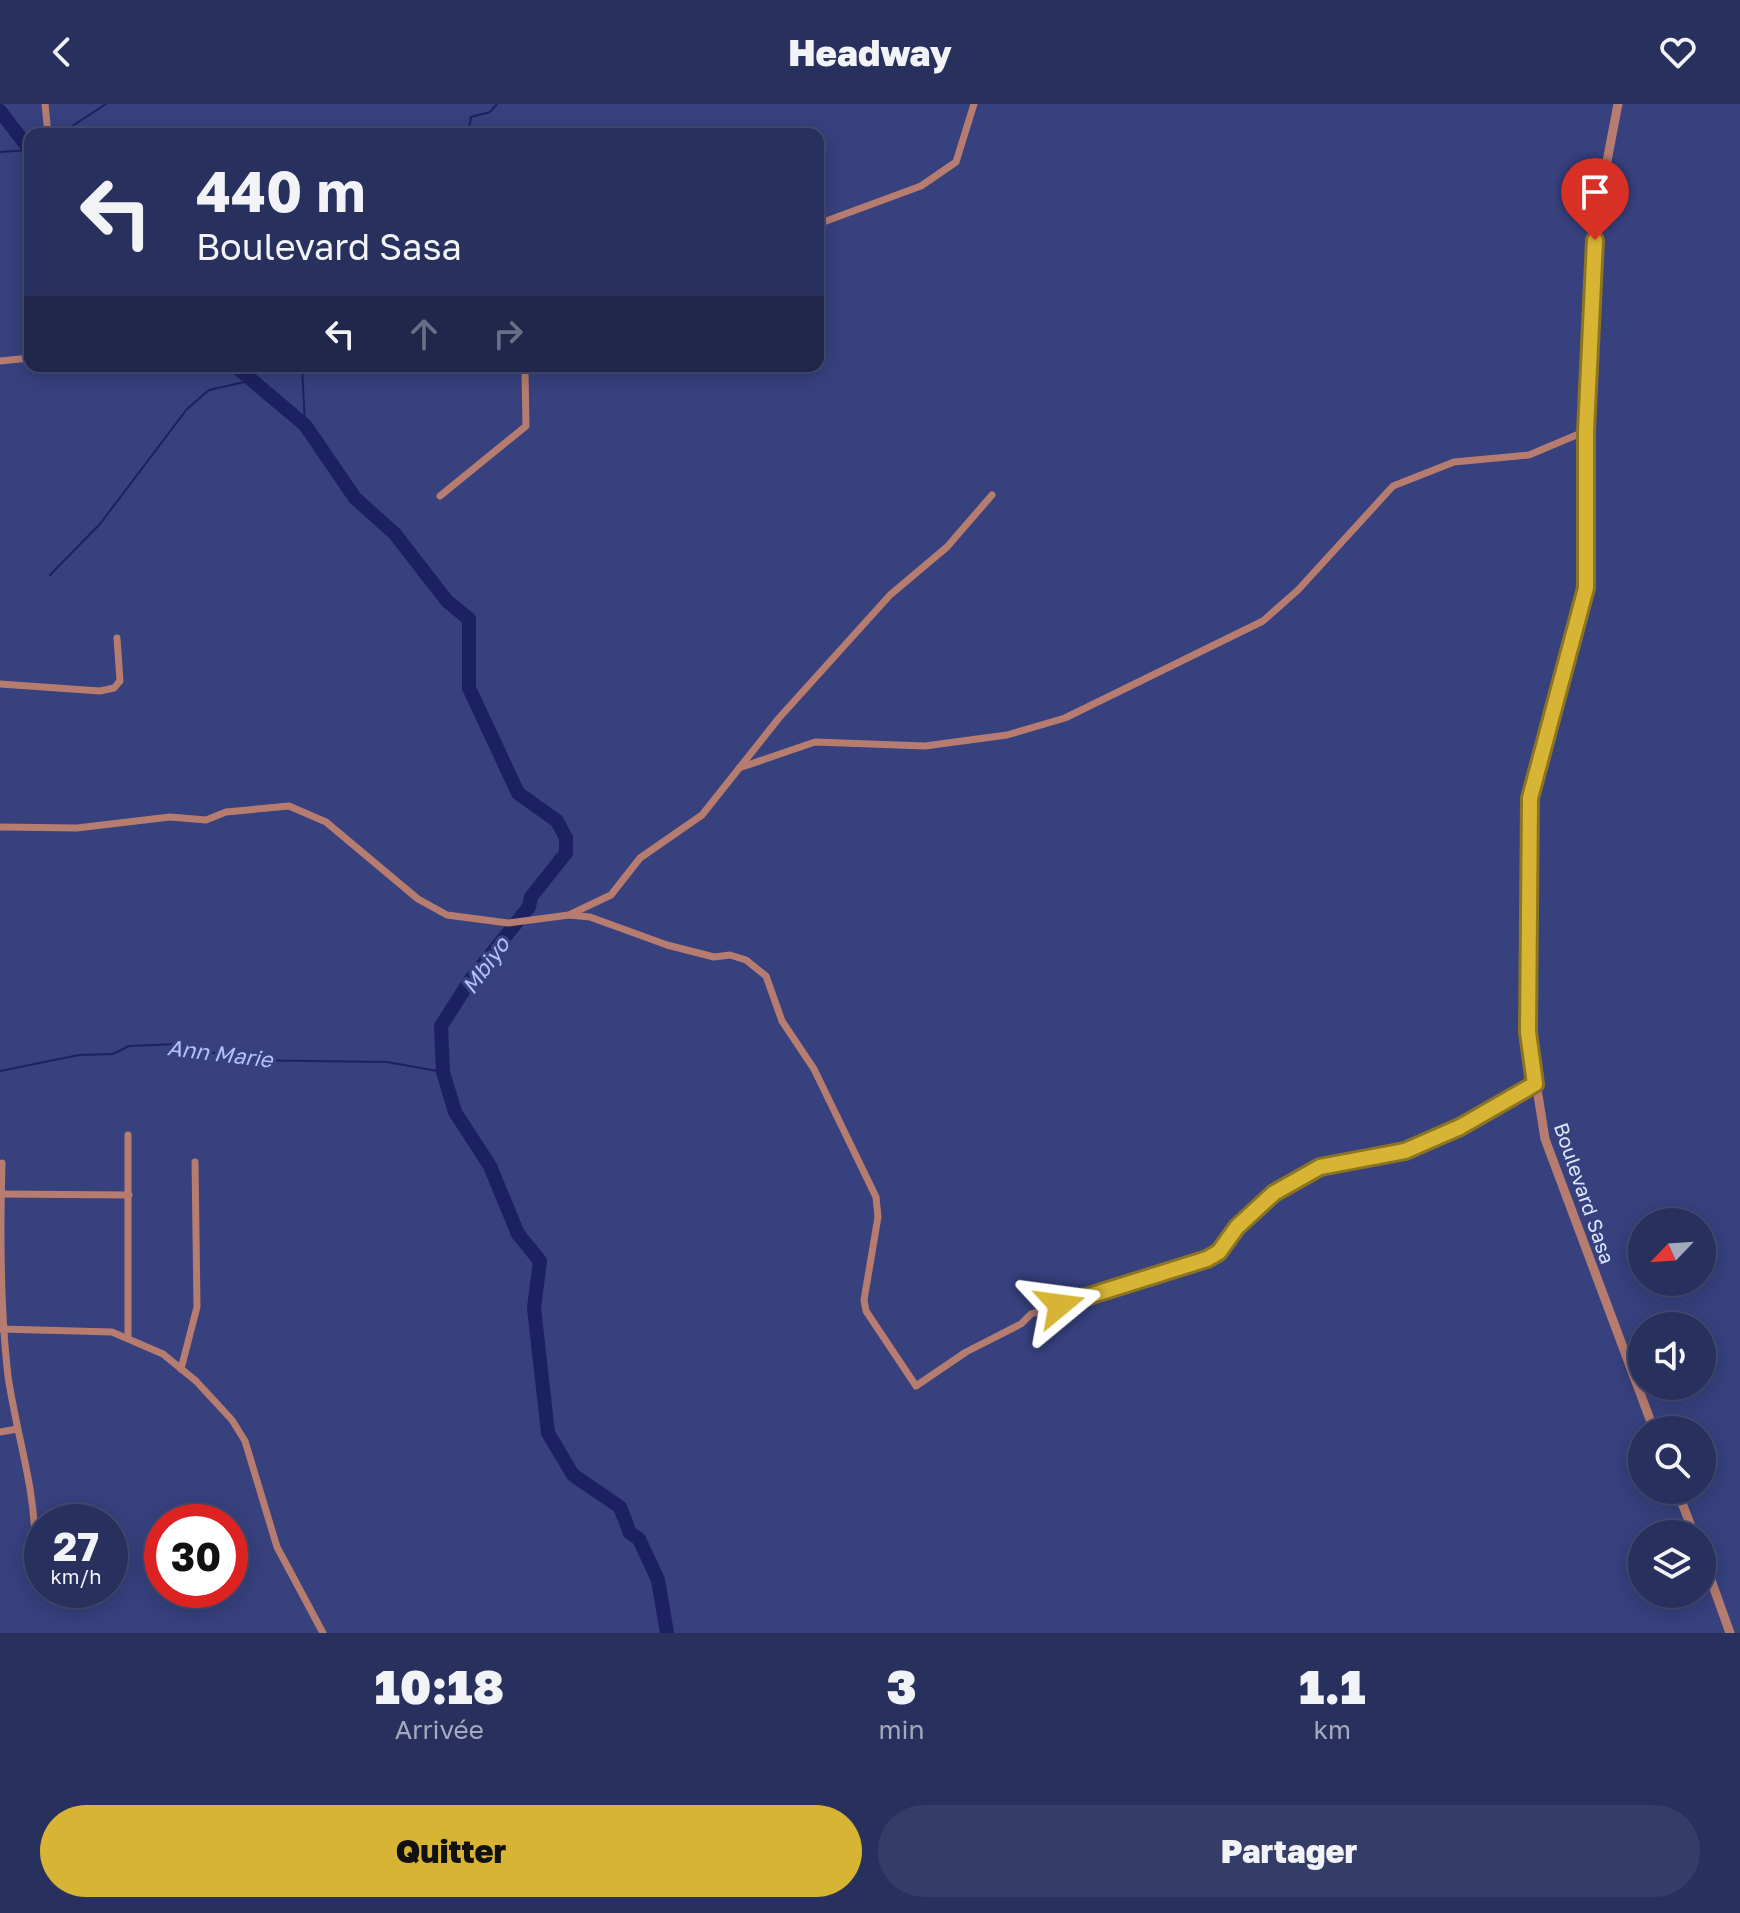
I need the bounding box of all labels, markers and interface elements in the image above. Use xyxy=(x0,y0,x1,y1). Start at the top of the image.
icon: back xyxy=(40,30,84,74)
icon: heart xyxy=(1656,30,1700,74)
text: Headway xyxy=(788,31,952,74)
text: 440 m xyxy=(196,157,365,224)
pin xyxy=(1561,158,1629,240)
icon: left xyxy=(64,160,168,264)
icon: arrive xyxy=(1573,170,1617,214)
text: Boulevard Sasa xyxy=(196,225,462,268)
icon: left xyxy=(318,312,362,356)
icon: ahead xyxy=(402,312,446,356)
icon: right xyxy=(486,312,530,356)
water label: Mbiyo xyxy=(455,930,516,999)
water label: Ann Marie xyxy=(166,1033,276,1073)
street label: Boulevard Sasa xyxy=(1550,1119,1620,1267)
north arrow xyxy=(1628,1208,1716,1296)
map controls xyxy=(1628,1208,1716,1608)
position arrow xyxy=(1018,1263,1102,1347)
button: sound xyxy=(1628,1312,1716,1400)
button: search xyxy=(1628,1416,1716,1504)
speed limit sign: 30 xyxy=(144,1504,248,1608)
button: layers xyxy=(1628,1520,1716,1608)
text: 27 xyxy=(53,1522,99,1570)
text: km/h xyxy=(51,1564,101,1588)
text: 10:18 xyxy=(374,1657,504,1715)
text: 3 xyxy=(886,1657,917,1715)
text: 1.1 xyxy=(1299,1657,1366,1715)
text: Arrivée xyxy=(395,1714,484,1745)
text: min xyxy=(879,1714,925,1745)
text: km xyxy=(1313,1714,1351,1745)
button: Quitter xyxy=(40,1805,862,1897)
button: Partager xyxy=(878,1805,1700,1897)

